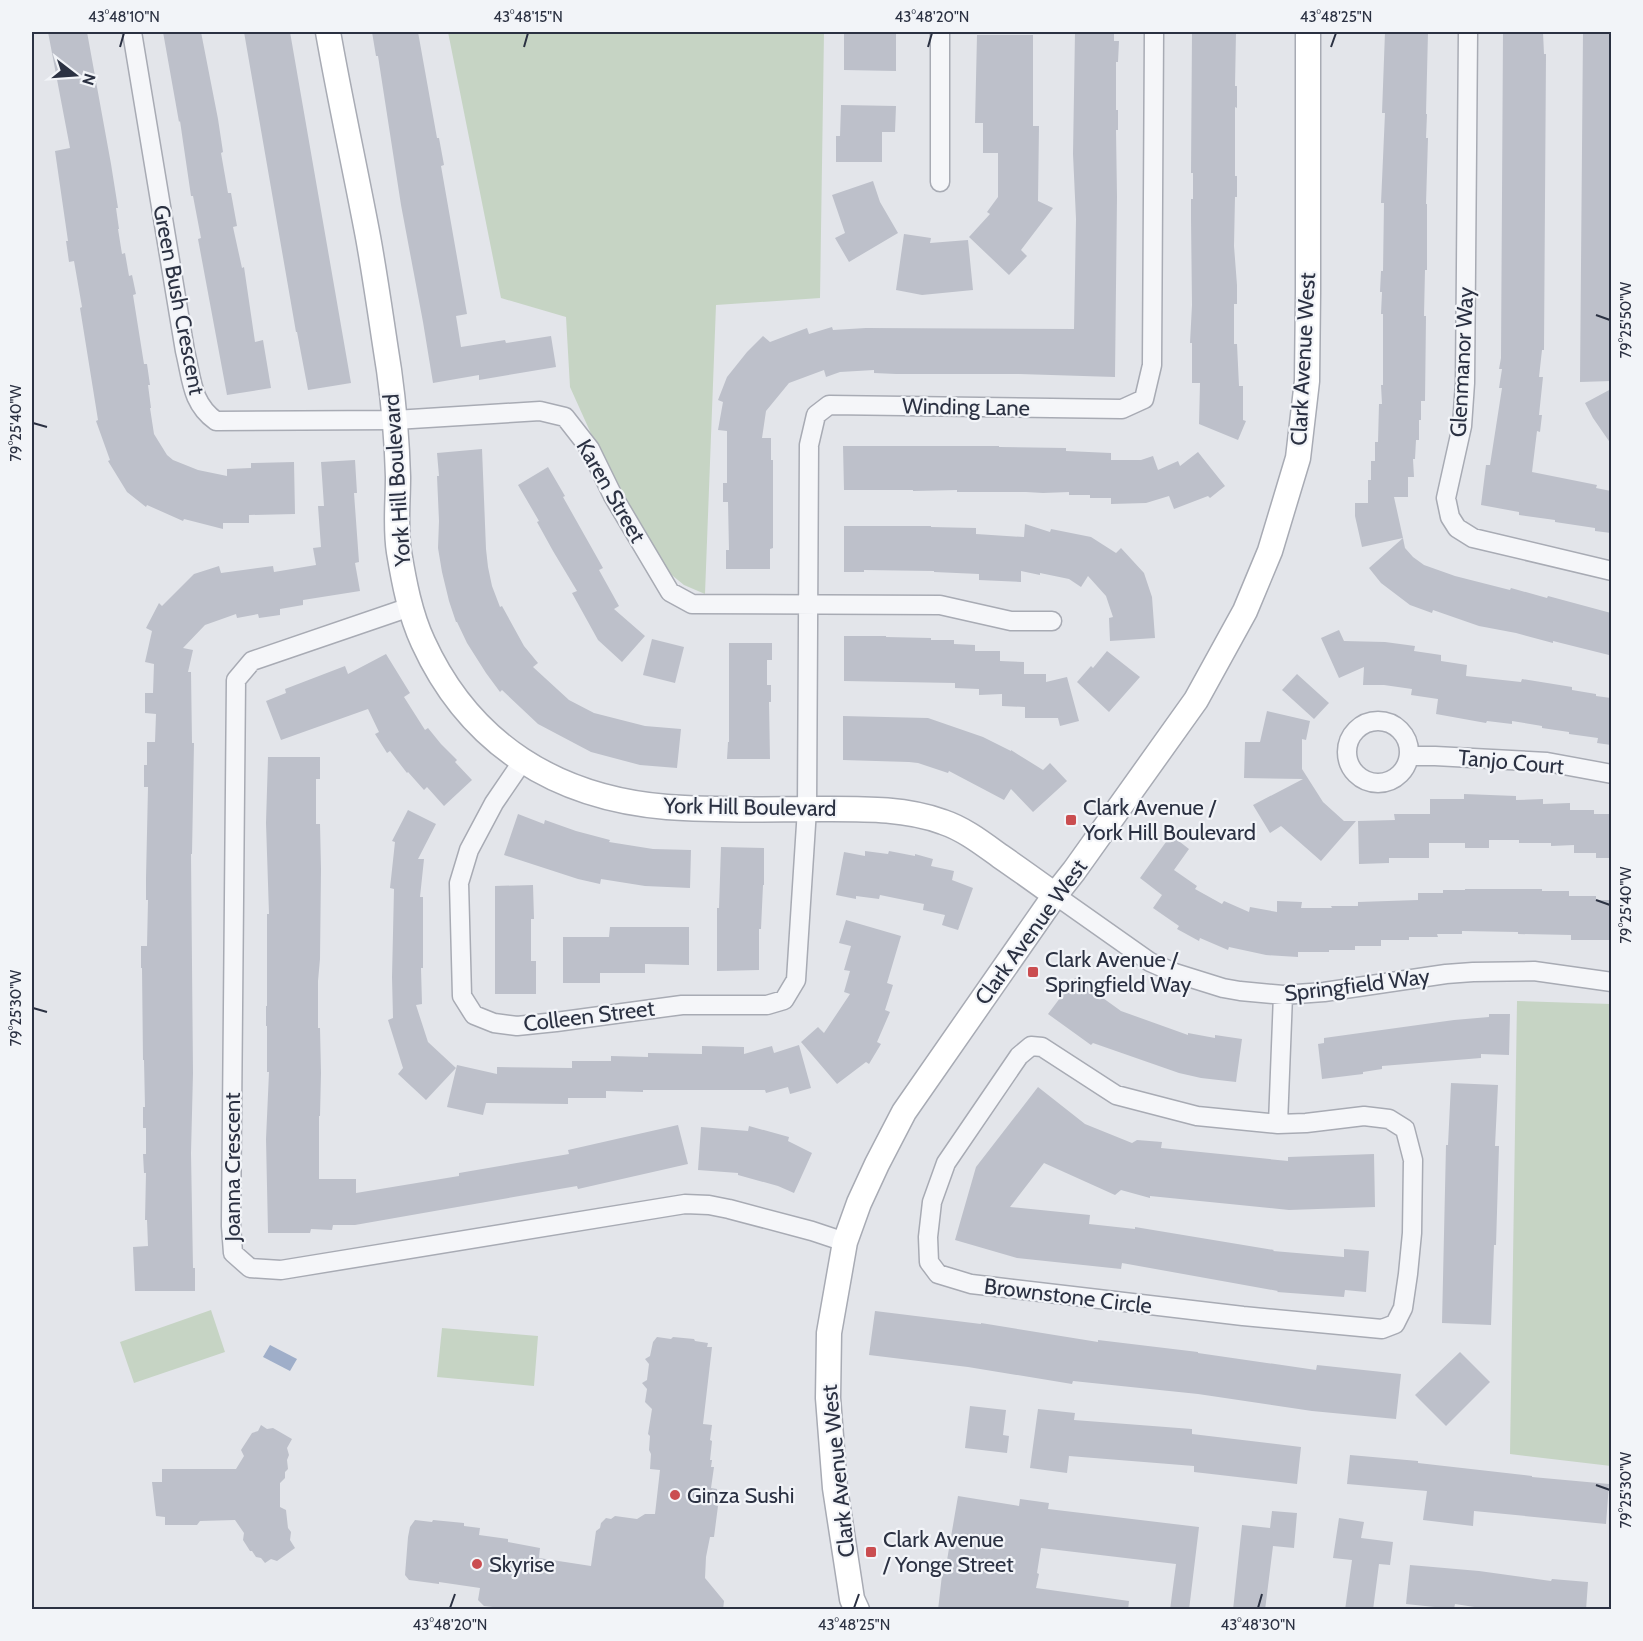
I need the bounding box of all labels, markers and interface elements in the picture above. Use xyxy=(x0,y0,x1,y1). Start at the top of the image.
text: 43°48'10"N xyxy=(88,8,160,26)
text: 43°48'15"N xyxy=(493,8,563,26)
text: 43°48'20"N xyxy=(895,8,969,26)
text: 43°48'25"N xyxy=(1300,8,1372,26)
north arrow xyxy=(45,45,105,105)
text: N xyxy=(78,71,100,87)
street label: Green Bush Crescent xyxy=(147,203,211,398)
street label: Clark Avenue West xyxy=(1285,271,1321,446)
text: 79°25'50"W xyxy=(1617,281,1635,358)
street label: Glenmanor Way xyxy=(1445,286,1479,438)
text: 79°25'40"W xyxy=(7,384,25,461)
street label: Winding Lane xyxy=(902,392,1030,422)
street label: York Hill Boulevard xyxy=(378,393,417,568)
street label: Karen Street xyxy=(571,435,652,548)
street label: Tanjo Court xyxy=(1457,744,1566,780)
street label: York Hill Boulevard xyxy=(662,792,837,822)
place label: Clark Avenue / York Hill Boulevard xyxy=(1082,794,1256,846)
marker: Clark Avenue / York Hill Boulevard xyxy=(1064,813,1078,827)
street label: Clark Avenue West xyxy=(969,853,1093,1010)
text: 79°25'40"W xyxy=(1617,866,1635,943)
place label: Clark Avenue / Springfield Way xyxy=(1045,946,1191,998)
street label: Springfield Way xyxy=(1283,963,1431,1007)
marker: Clark Avenue / Springfield Way xyxy=(1026,965,1040,979)
text: 79°25'30"W xyxy=(7,969,25,1046)
street label: Colleen Street xyxy=(522,994,657,1037)
street label: Joanna Crescent xyxy=(219,1092,246,1243)
street label: Brownstone Circle xyxy=(983,1272,1153,1320)
street label: Clark Avenue West xyxy=(815,1383,860,1559)
text: 79°25'30"W xyxy=(1617,1451,1635,1528)
place label: Ginza Sushi xyxy=(687,1482,794,1509)
marker: Ginza Sushi xyxy=(668,1488,682,1502)
place label: Clark Avenue / Yonge Street xyxy=(882,1526,1014,1578)
marker: Clark Avenue / Yonge Street xyxy=(864,1545,878,1559)
place label: Skyrise xyxy=(489,1551,555,1578)
marker: Skyrise xyxy=(470,1557,484,1571)
text: 43°48'20"N xyxy=(413,1616,487,1634)
text: 43°48'25"N xyxy=(818,1616,890,1634)
text: 43°48'30"N xyxy=(1220,1616,1296,1634)

